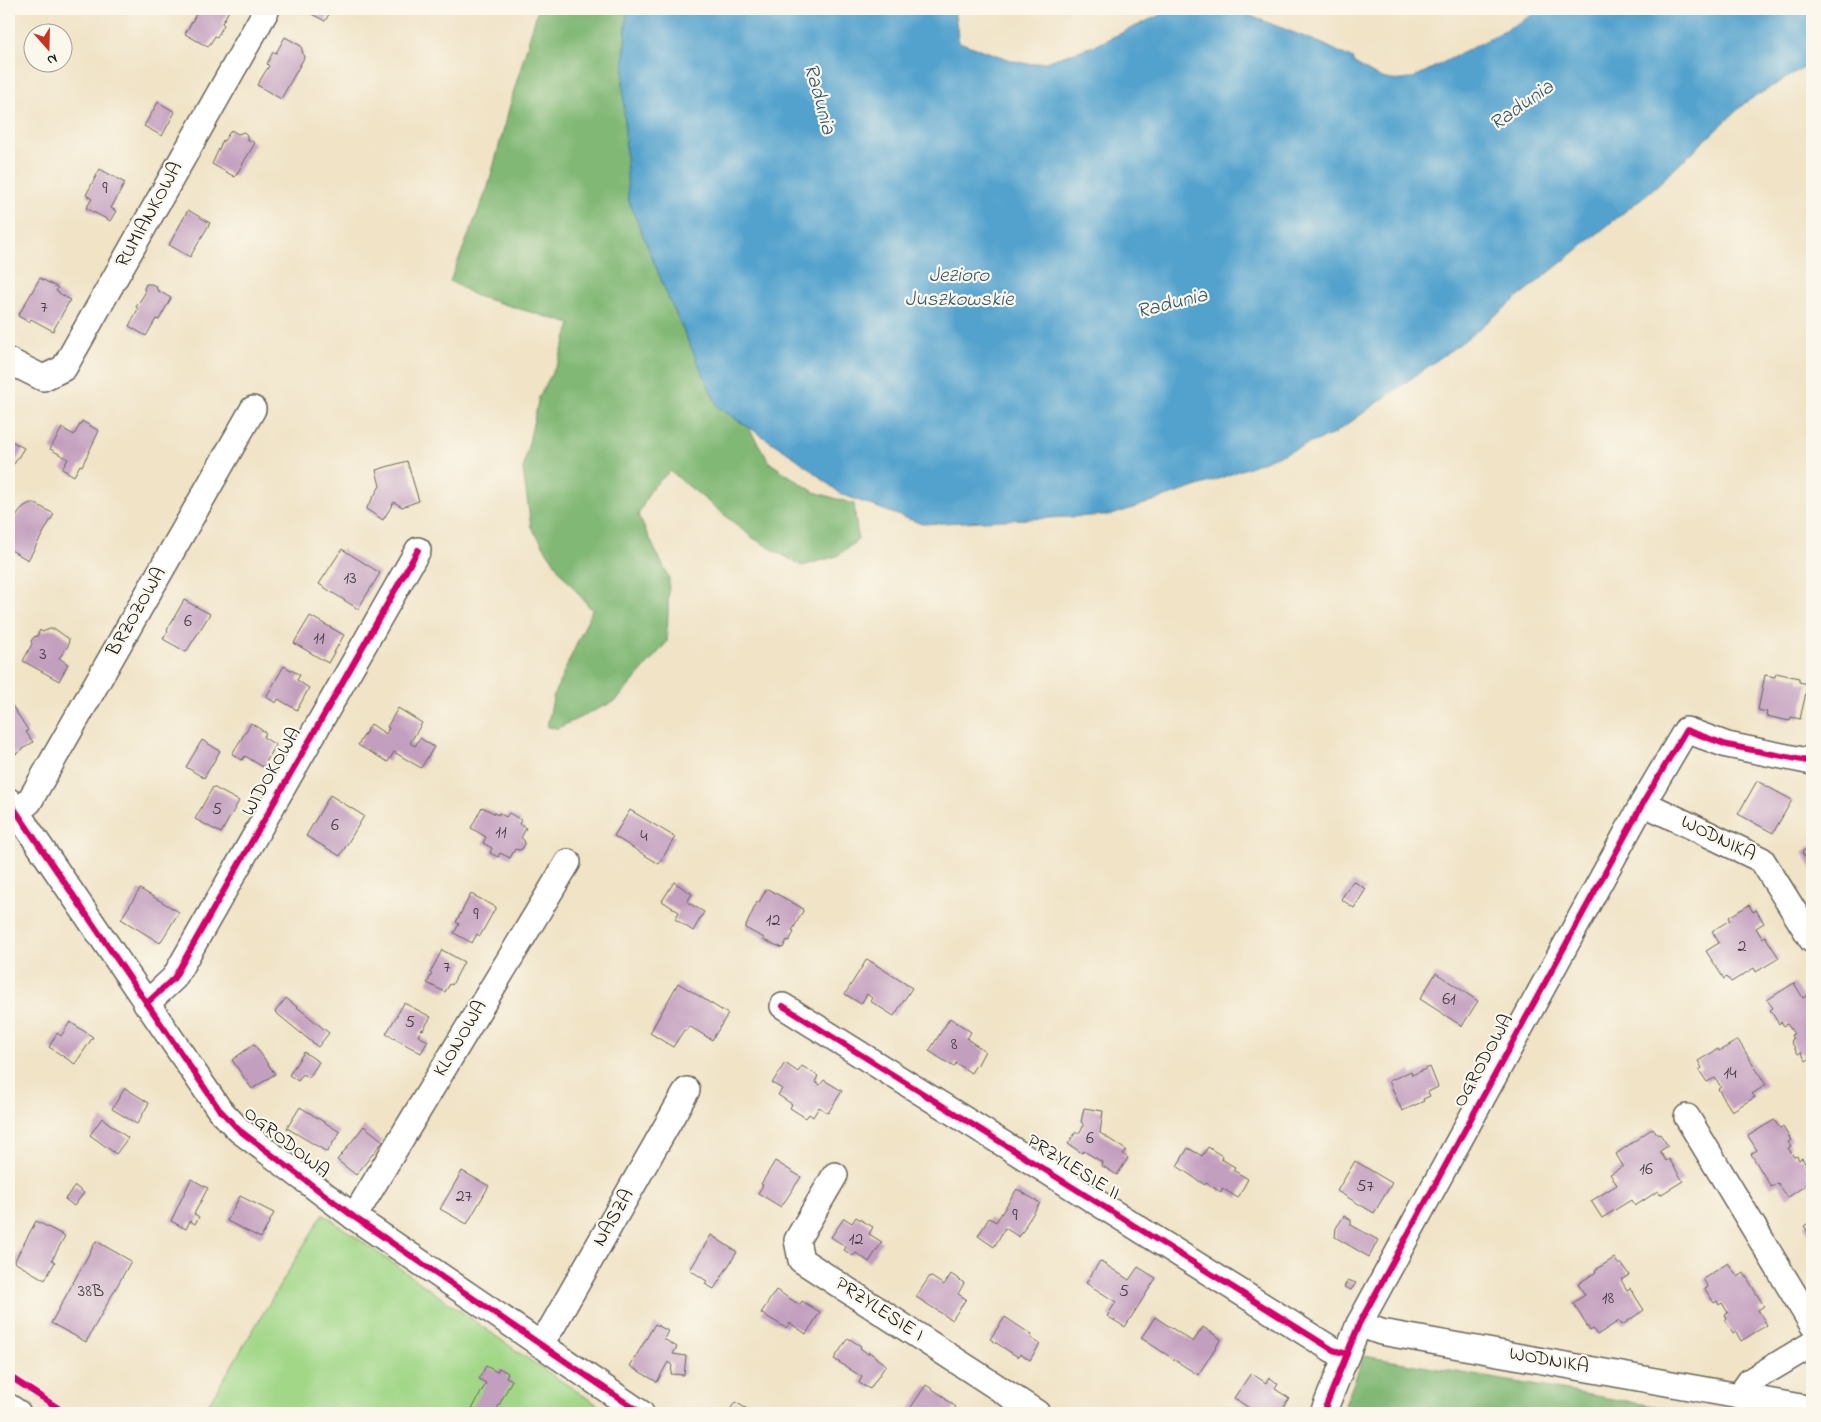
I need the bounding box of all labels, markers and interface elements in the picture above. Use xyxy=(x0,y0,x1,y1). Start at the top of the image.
north arrow xyxy=(22,22,72,72)
text: N xyxy=(44,47,60,70)
water label: Radunia xyxy=(795,60,843,138)
water label: Radunia xyxy=(1484,73,1561,139)
street label: RUMIANKOWA xyxy=(109,157,191,273)
house number: 9 xyxy=(102,176,108,202)
water label: Jezioro Juszkowskie xyxy=(905,261,1015,315)
water label: Radunia xyxy=(1133,281,1211,327)
house number: 7 xyxy=(40,295,48,321)
street label: BRZOZOWA xyxy=(99,562,174,663)
house number: 13 xyxy=(343,566,357,592)
house number: 6 xyxy=(184,609,192,635)
house number: 11 xyxy=(313,626,325,652)
house number: 3 xyxy=(39,642,47,668)
street label: WIDOKOWA xyxy=(235,722,309,822)
house number: 5 xyxy=(212,797,222,823)
street label: WODNIKA xyxy=(1675,808,1761,870)
house number: 6 xyxy=(331,813,339,839)
house number: 11 xyxy=(495,820,507,846)
house number: 4 xyxy=(640,824,648,850)
house number: 9 xyxy=(473,902,479,928)
house number: 12 xyxy=(766,908,780,934)
house number: 2 xyxy=(1738,934,1747,960)
house number: 7 xyxy=(443,955,451,981)
house number: 61 xyxy=(1442,987,1456,1013)
street label: KLONOWA xyxy=(427,995,495,1083)
street label: OGRODOWA xyxy=(1446,1009,1522,1113)
house number: 5 xyxy=(405,1010,415,1036)
house number: 8 xyxy=(951,1032,958,1058)
house number: 14 xyxy=(1723,1061,1737,1087)
street label: OGRODOWA xyxy=(237,1100,335,1186)
house number: 6 xyxy=(1086,1126,1094,1152)
street label: PRZYLESIE II xyxy=(1021,1128,1125,1208)
house number: 16 xyxy=(1639,1157,1653,1183)
house number: 57 xyxy=(1356,1174,1374,1200)
house number: 27 xyxy=(456,1184,473,1210)
street label: NASZA xyxy=(586,1184,642,1252)
house number: 9 xyxy=(1012,1203,1018,1229)
house number: 12 xyxy=(849,1227,863,1253)
street label: PRZYLESIE I xyxy=(829,1270,929,1350)
house number: 38B xyxy=(78,1279,104,1305)
house number: 5 xyxy=(1119,1279,1129,1305)
house number: 18 xyxy=(1602,1286,1614,1312)
street label: WODNIKA xyxy=(1507,1340,1591,1382)

